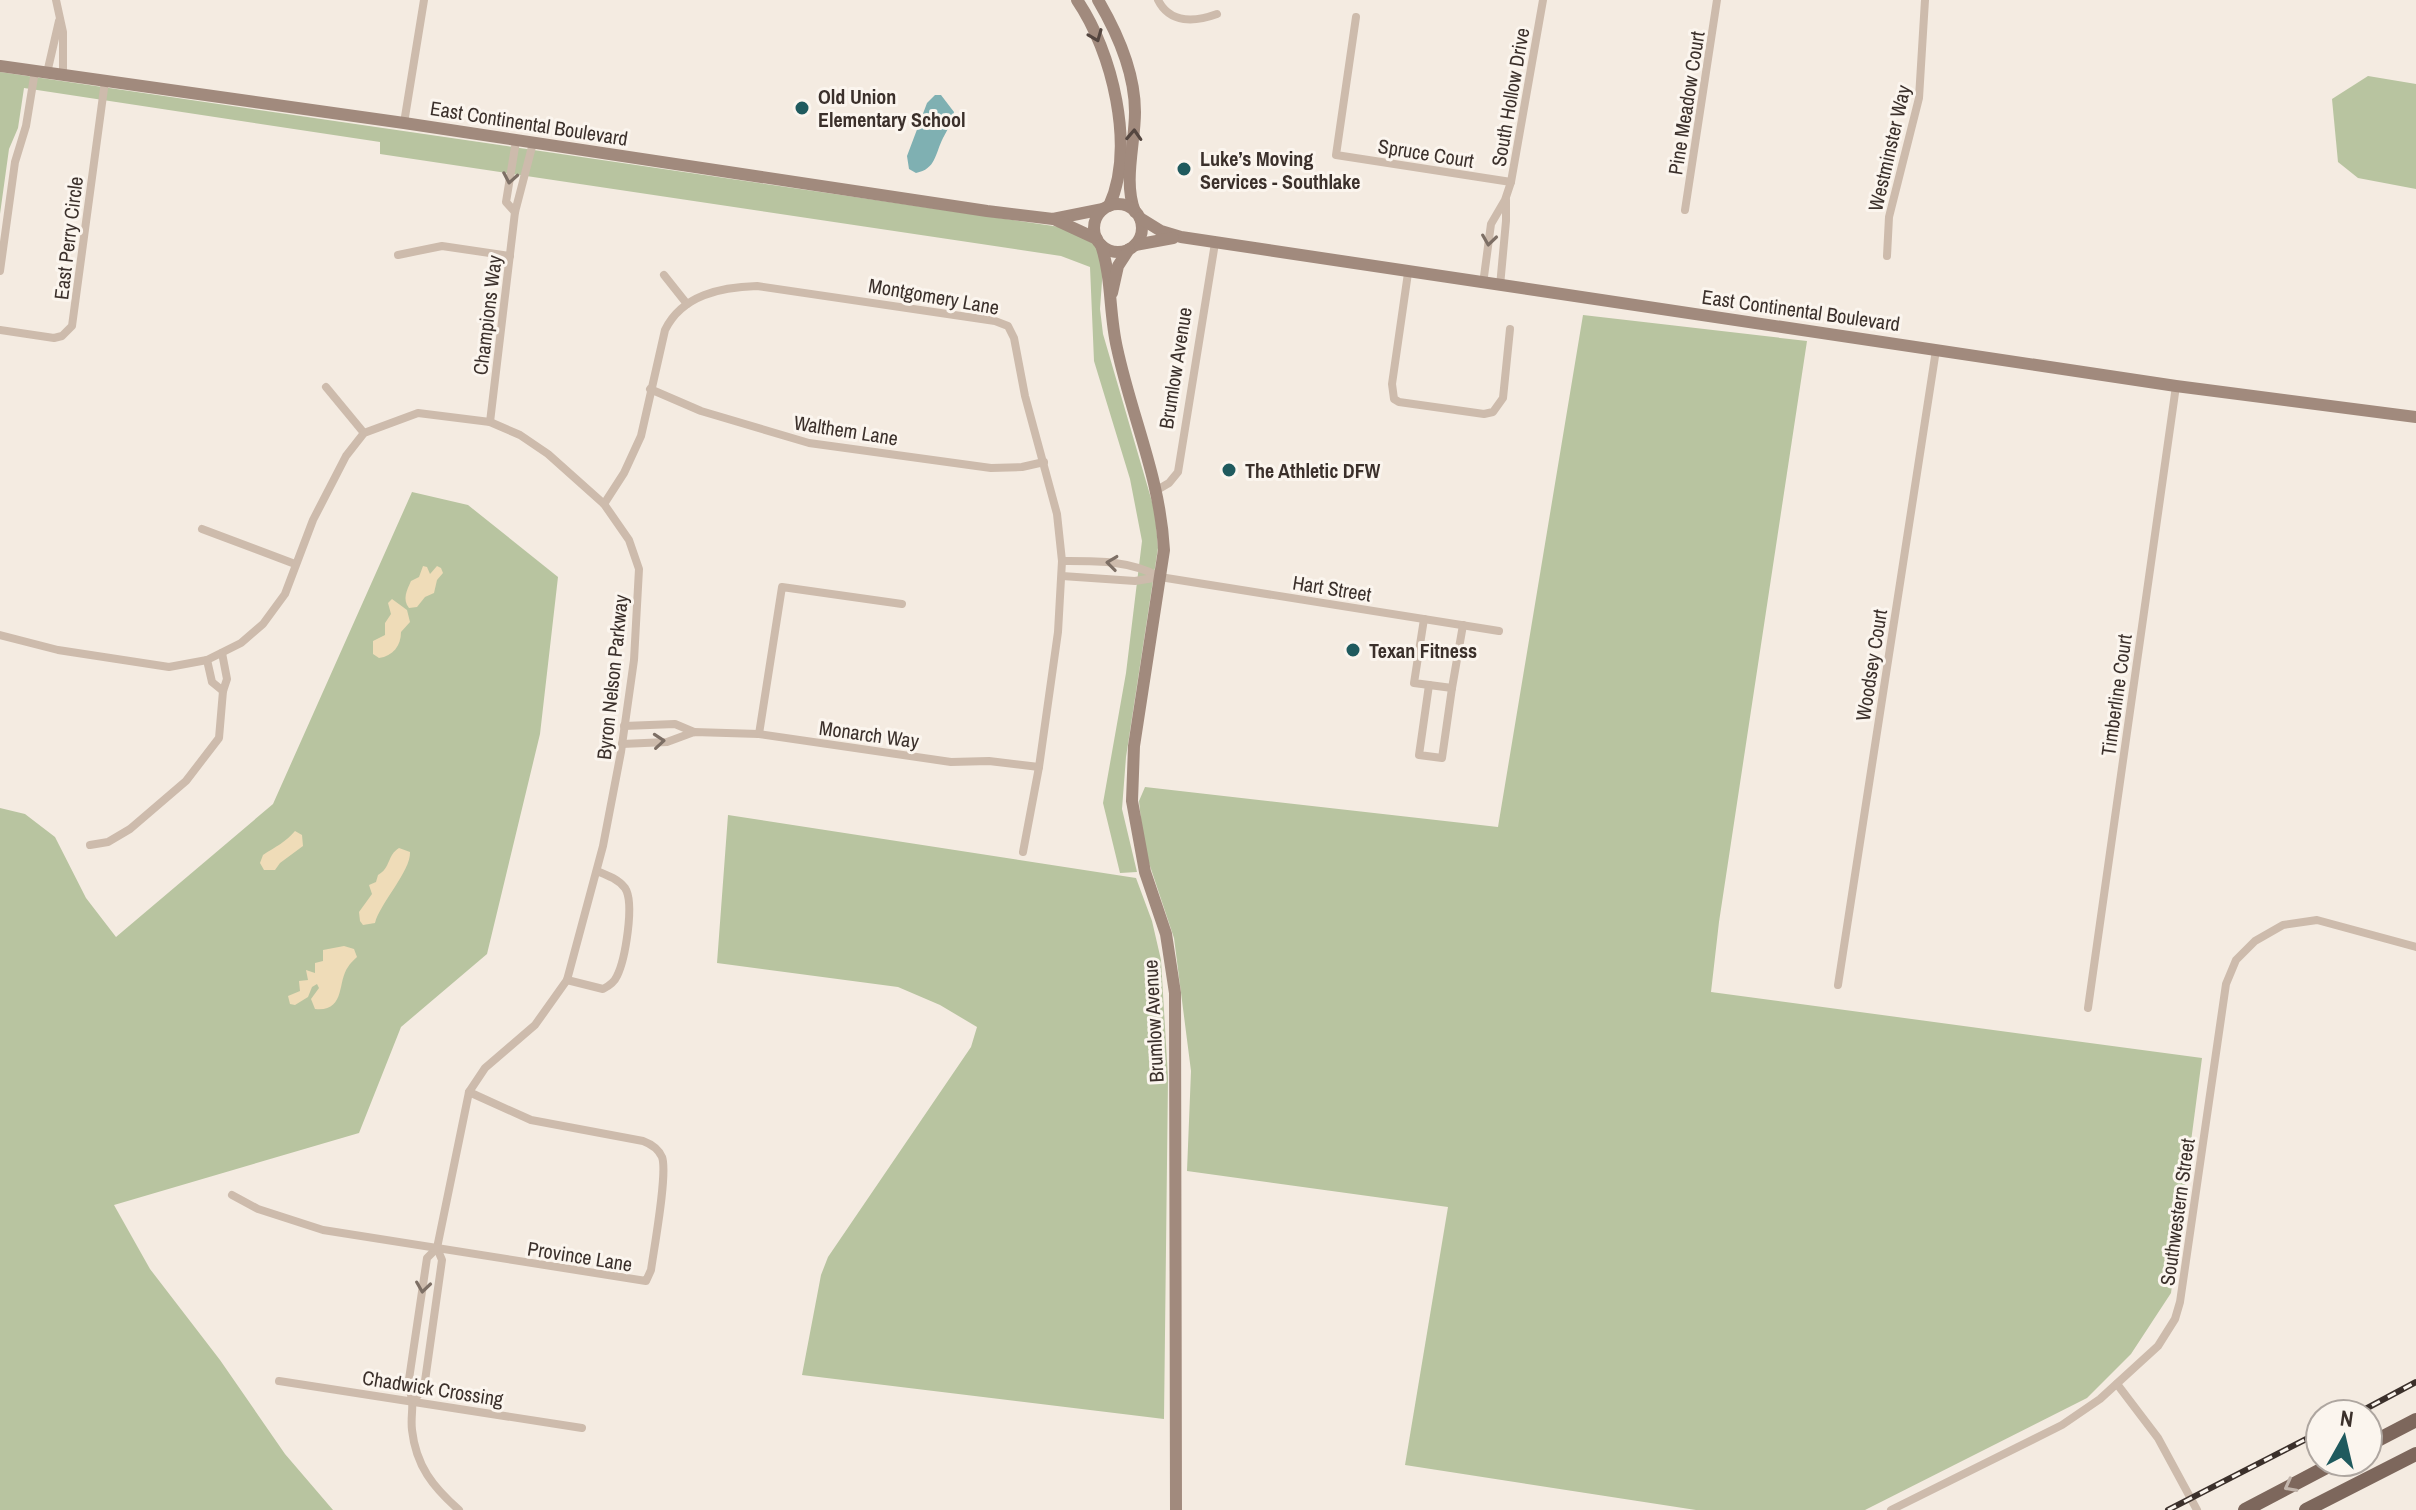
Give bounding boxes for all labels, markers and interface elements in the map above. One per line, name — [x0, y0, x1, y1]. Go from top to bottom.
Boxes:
street label: South Hollow Drive — [1485, 26, 1535, 168]
one-way arrow — [1086, 28, 1103, 42]
street label: Pine Meadow Court — [1661, 29, 1711, 177]
street label: Westminster Way — [1861, 82, 1917, 214]
place label: Old Union Elementary School — [818, 83, 966, 133]
street label: East Continental Boulevard — [428, 94, 630, 152]
marker: Old Union Elementary School — [793, 99, 811, 117]
one-way arrow — [1125, 128, 1142, 141]
street label: Spruce Court — [1376, 132, 1476, 174]
place label: Luke’s Moving Services - Southlake — [1200, 145, 1360, 195]
marker: Luke’s Moving Services - Southlake — [1175, 160, 1193, 178]
one-way arrow — [503, 171, 520, 185]
street label: East Perry Circle — [47, 175, 89, 301]
one-way arrow — [1481, 233, 1498, 247]
street label: Champions Way — [466, 253, 508, 377]
street label: Montgomery Lane — [867, 271, 1001, 321]
street label: East Continental Boulevard — [1700, 283, 1902, 337]
street label: Brumlow Avenue — [1152, 305, 1198, 431]
street label: Walthem Lane — [792, 408, 900, 452]
place label: The Athletic DFW — [1245, 457, 1381, 484]
marker: The Athletic DFW — [1220, 461, 1238, 479]
one-way arrow — [1105, 555, 1119, 572]
street label: Hart Street — [1291, 568, 1374, 608]
street label: Byron Nelson Parkway — [590, 592, 634, 761]
street label: Woodsey Court — [1849, 607, 1893, 723]
street label: Timberline Court — [2094, 632, 2138, 758]
place label: Texan Fitness — [1369, 637, 1477, 664]
marker: Texan Fitness — [1344, 641, 1362, 659]
street label: Monarch Way — [817, 714, 921, 754]
one-way arrow — [652, 733, 665, 750]
street label: Brumlow Avenue — [1136, 959, 1170, 1083]
street label: Southwestern Street — [2153, 1136, 2201, 1287]
street label: Province Lane — [526, 1234, 634, 1278]
one-way arrow — [415, 1280, 432, 1294]
street label: Chadwick Crossing — [361, 1364, 505, 1412]
north arrow — [2304, 1398, 2384, 1478]
text: N — [2338, 1402, 2355, 1434]
one-way arrow — [2285, 1476, 2299, 1492]

